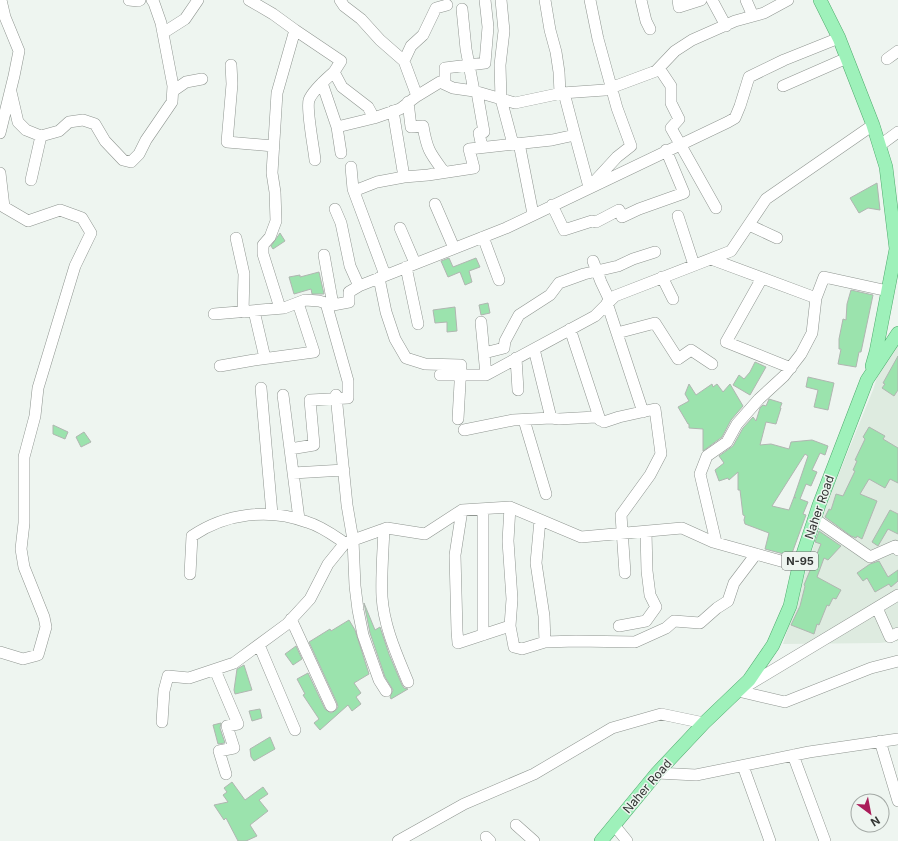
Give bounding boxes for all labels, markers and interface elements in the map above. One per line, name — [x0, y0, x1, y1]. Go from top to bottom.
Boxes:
street label: Naher Road — [801, 473, 837, 541]
road number: N-95 — [782, 552, 818, 570]
street label: Naher Road — [619, 756, 675, 816]
north arrow — [850, 793, 890, 833]
text: N — [868, 813, 883, 830]

